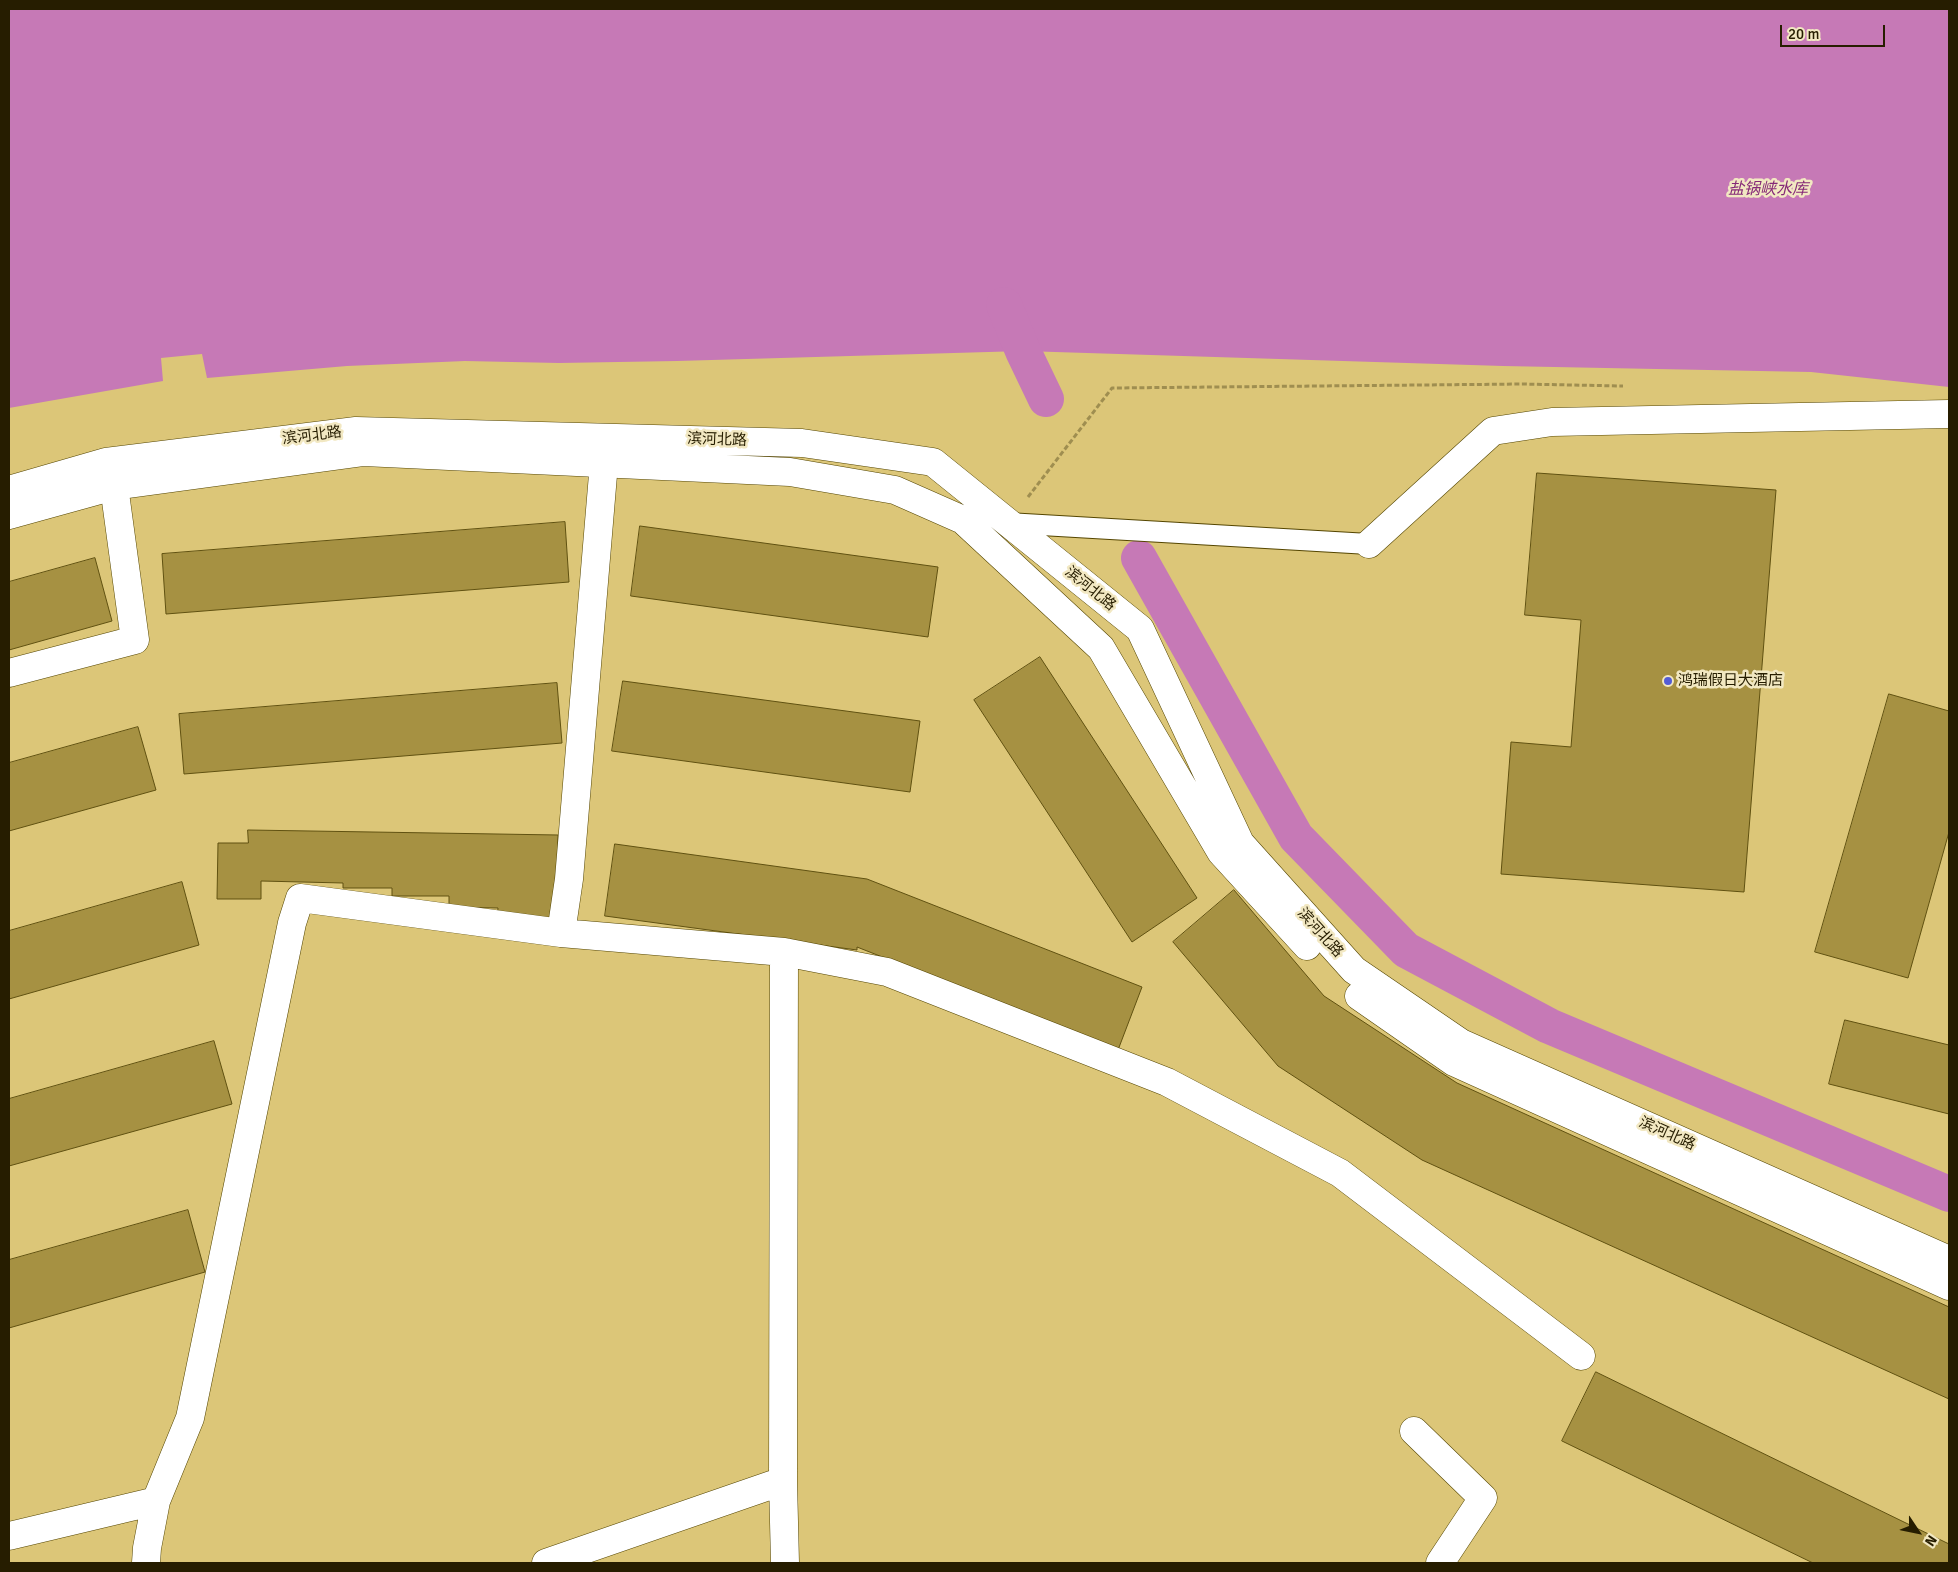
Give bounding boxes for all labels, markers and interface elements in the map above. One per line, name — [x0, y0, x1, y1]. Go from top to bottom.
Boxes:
scale bar — [1783, 15, 1888, 47]
text: 20 m — [1788, 25, 1819, 43]
water label: 盐锅峡水库 — [1728, 180, 1808, 200]
street label: 滨河北路 — [281, 423, 343, 449]
street label: 滨河北路 — [687, 430, 747, 450]
street label: 滨河北路 — [1061, 563, 1119, 615]
place label: 鸿瑞假日大酒店 — [1678, 672, 1783, 690]
marker: 鸿瑞假日大酒店 — [1662, 675, 1674, 687]
street label: 滨河北路 — [1293, 905, 1347, 961]
street label: 滨河北路 — [1636, 1114, 1698, 1154]
north arrow — [1893, 1507, 1943, 1557]
text: N — [1921, 1532, 1941, 1549]

